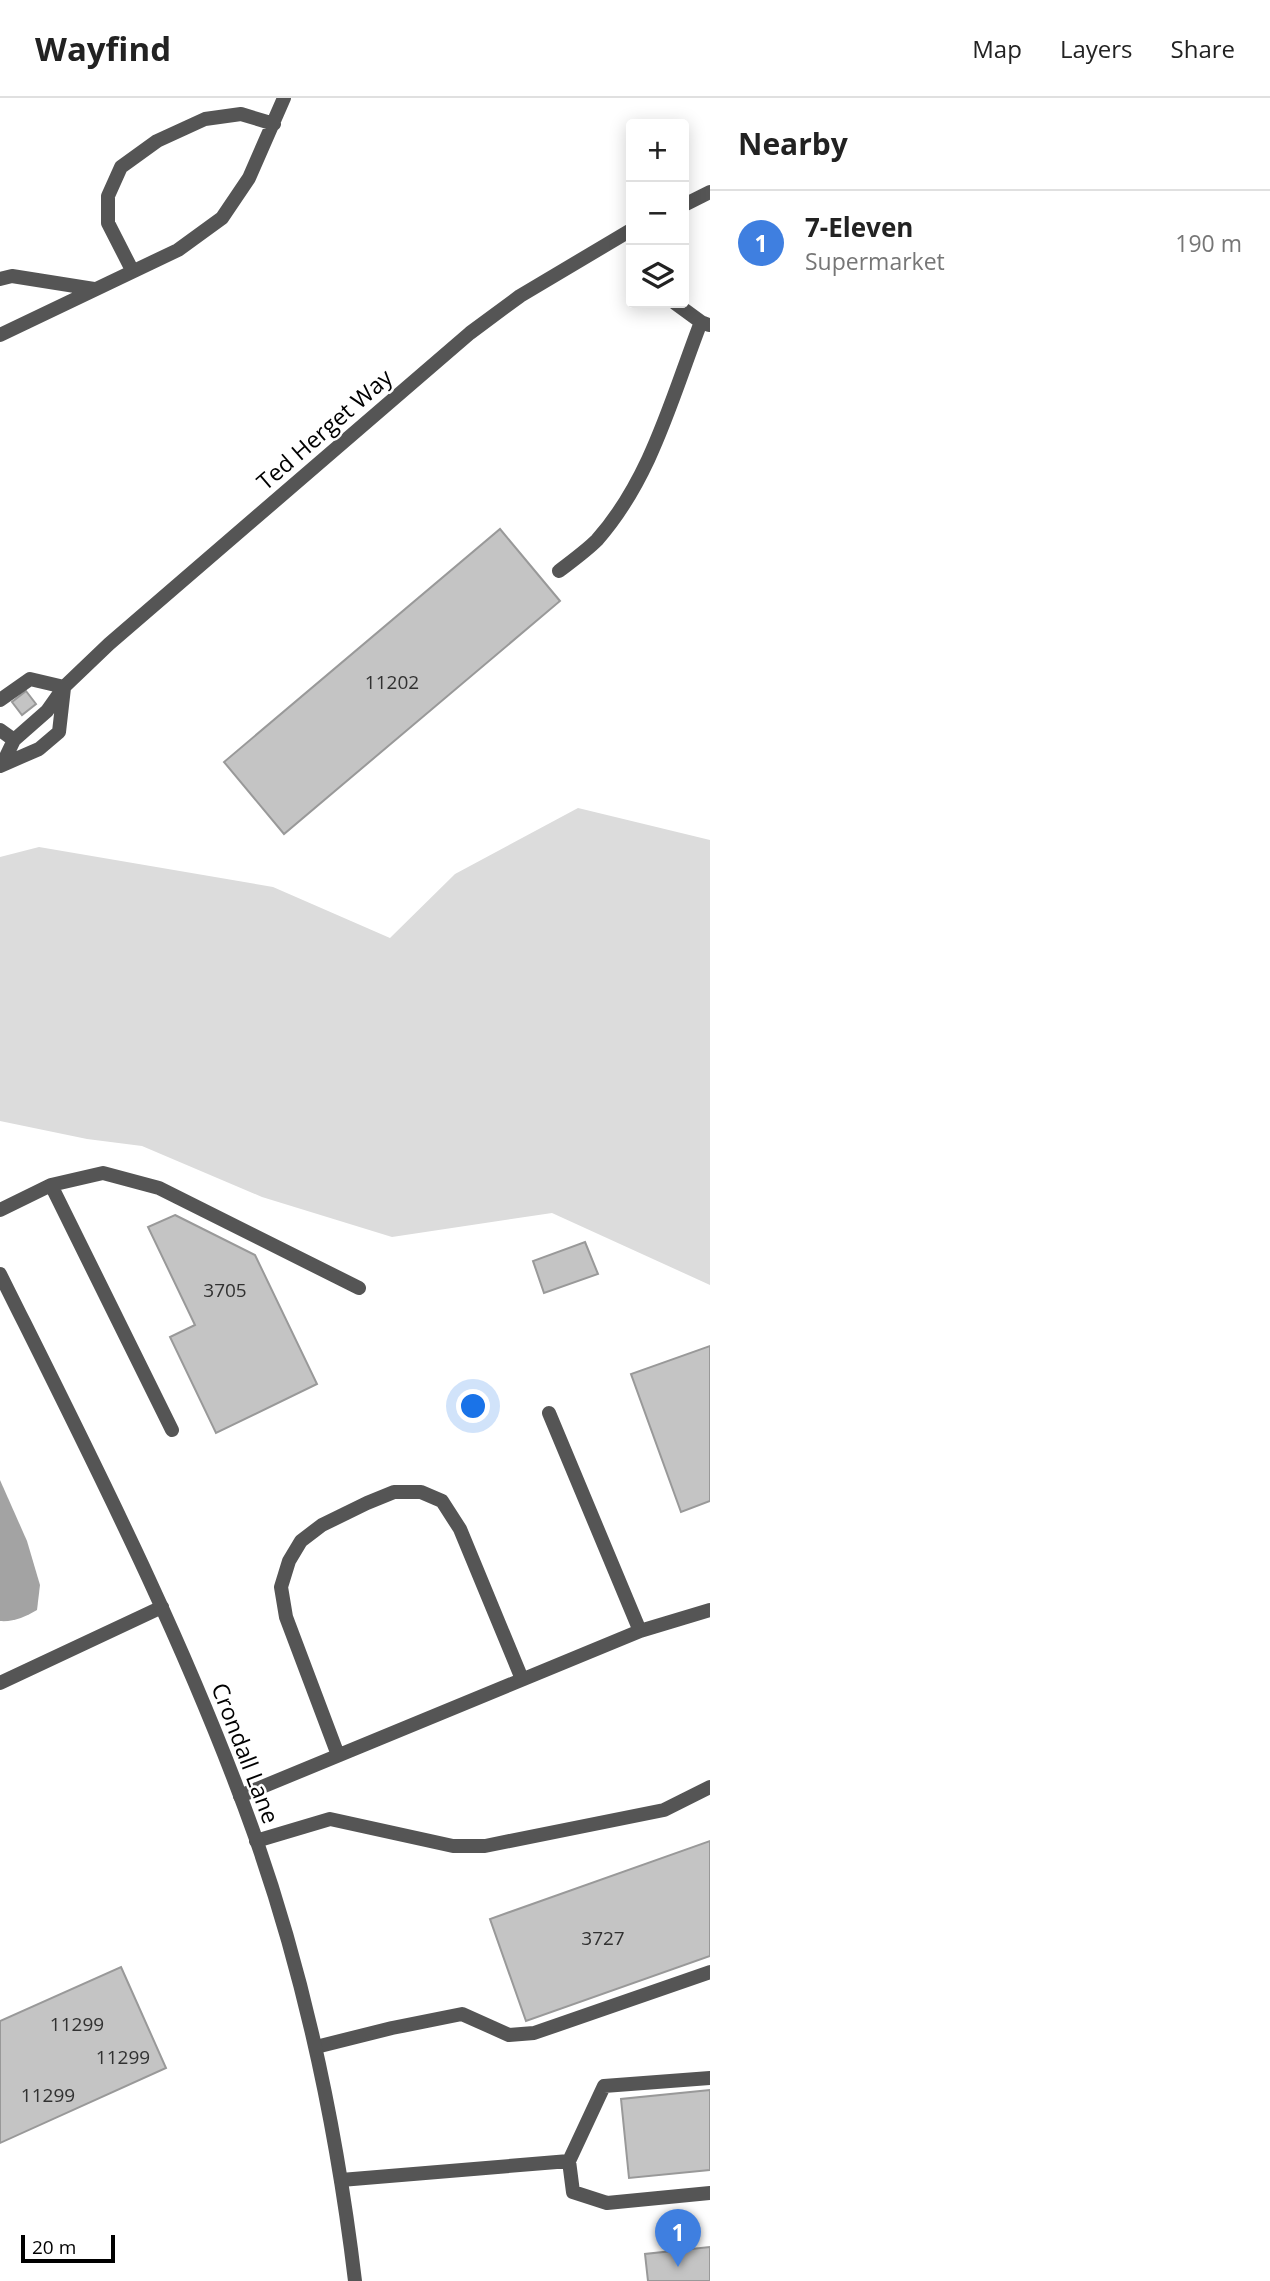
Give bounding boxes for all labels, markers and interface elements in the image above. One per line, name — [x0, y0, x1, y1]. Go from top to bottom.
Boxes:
text: Wayfind — [35, 26, 171, 71]
text: Map — [972, 32, 1022, 65]
text: Layers — [1060, 32, 1133, 65]
text: Share — [1171, 32, 1235, 65]
map controls — [626, 119, 689, 308]
button: + — [626, 119, 689, 182]
text: Nearby — [738, 123, 848, 164]
button: − — [626, 182, 689, 245]
text: 7-Eleven — [805, 209, 913, 245]
text: 1 — [754, 227, 768, 259]
text: 190 m — [1175, 227, 1242, 259]
button: layers — [626, 245, 689, 308]
text: Supermarket — [805, 245, 945, 277]
street label: Ted Herget Way — [249, 361, 399, 497]
house number: 11202 — [365, 669, 419, 695]
house number: 3705 — [203, 1277, 247, 1303]
your location — [456, 1389, 490, 1423]
street label: Crondall Lane — [205, 1678, 287, 1828]
house number: 3727 — [581, 1925, 625, 1951]
house number: 11299 — [50, 2011, 104, 2037]
house number: 11299 — [96, 2044, 150, 2070]
house number: 11299 — [21, 2082, 75, 2108]
pin: 1 — [655, 2209, 701, 2267]
scale bar — [21, 2232, 116, 2264]
text: 20 m — [32, 2234, 76, 2260]

